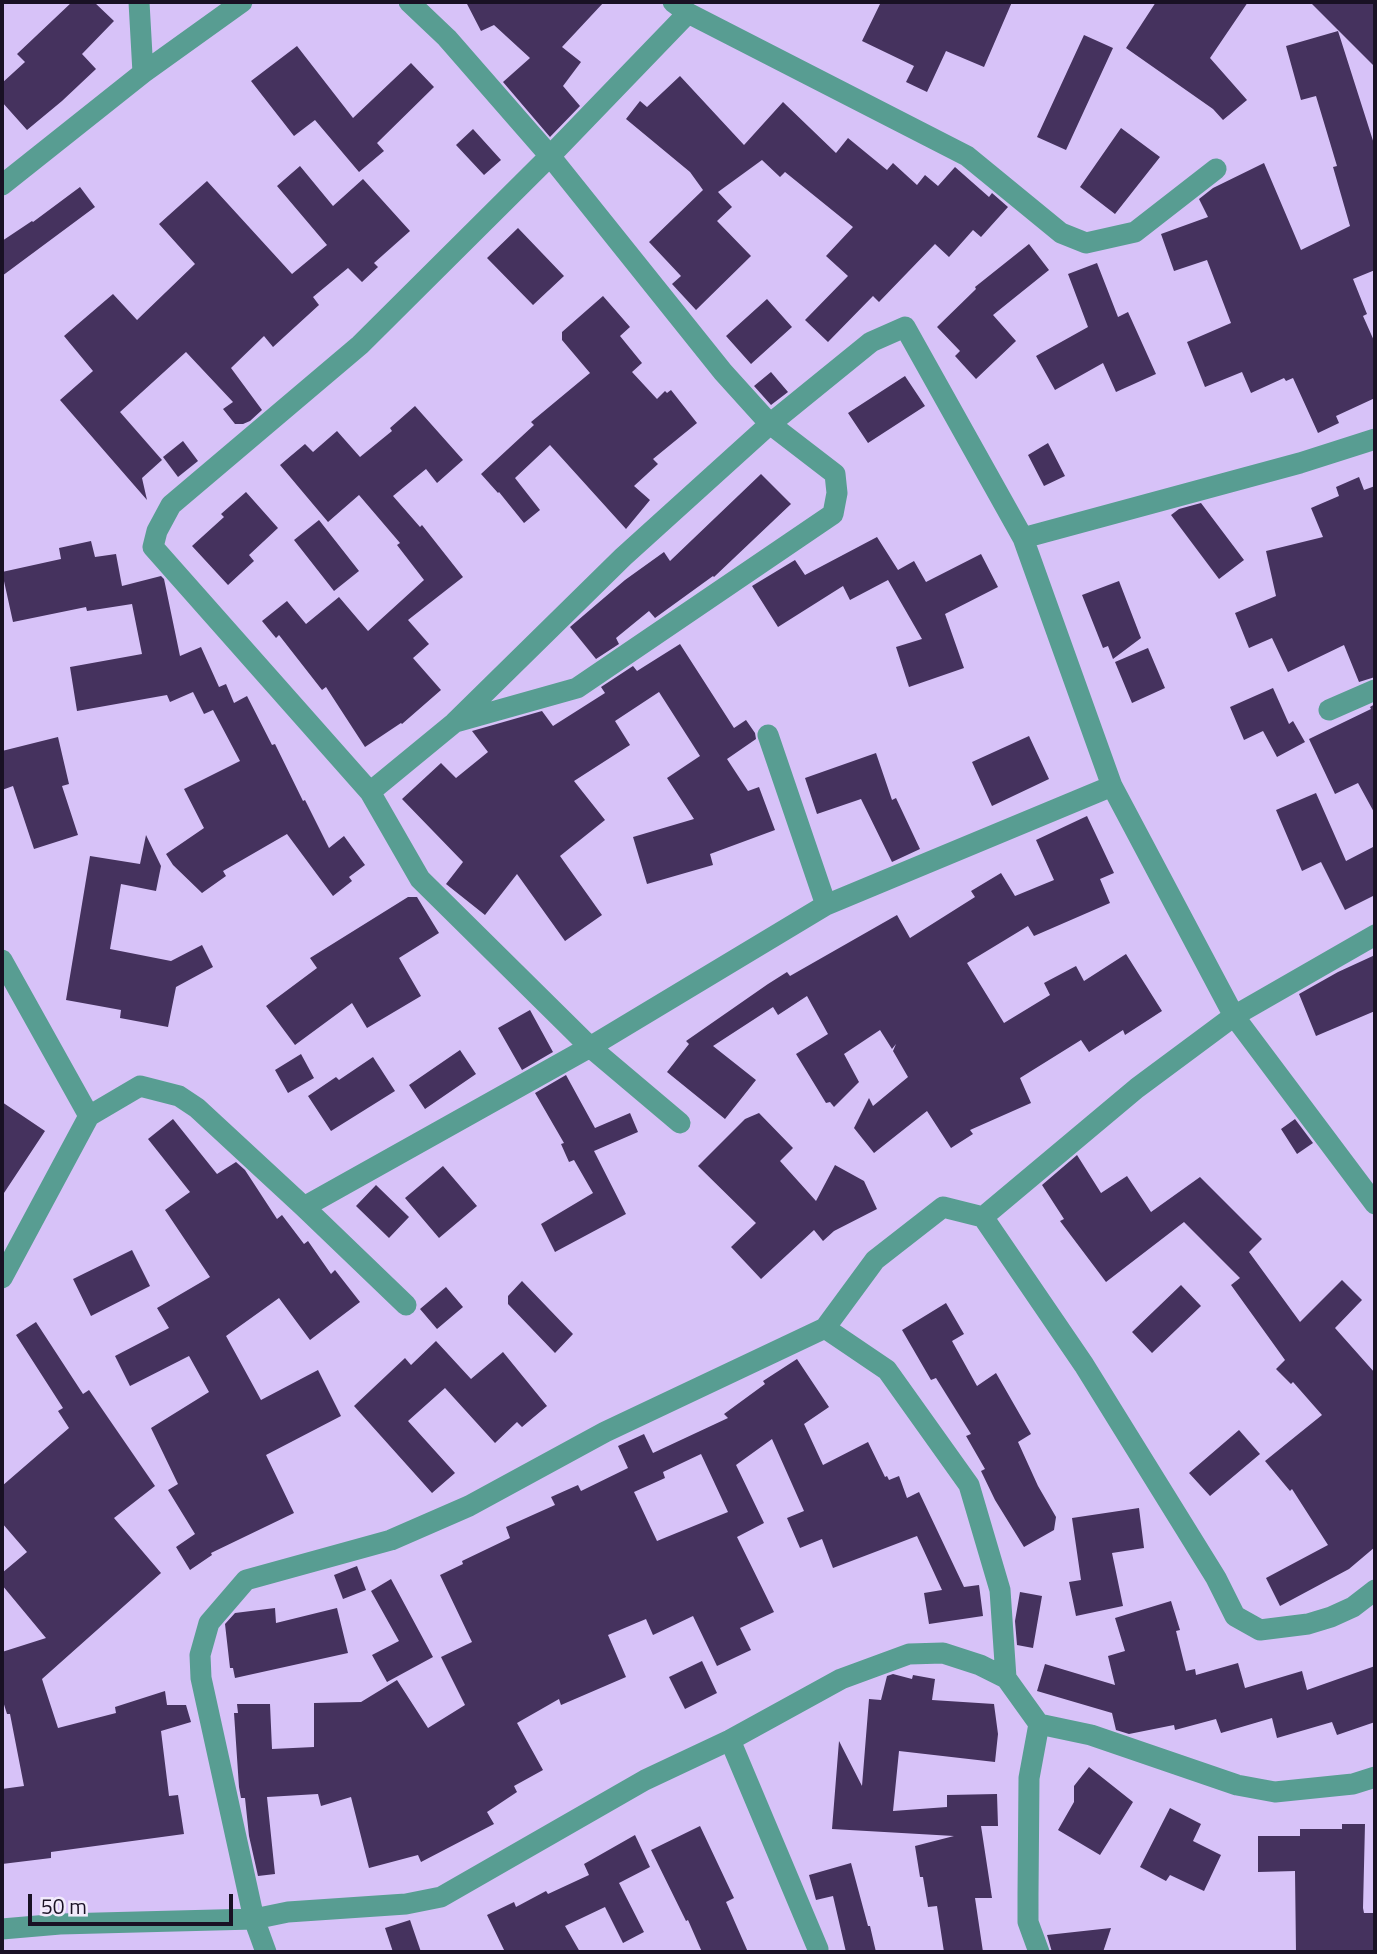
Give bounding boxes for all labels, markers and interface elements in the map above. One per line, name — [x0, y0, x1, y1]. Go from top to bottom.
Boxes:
scale bar — [32, 1881, 236, 1925]
text: 50 m — [41, 1890, 87, 1922]

